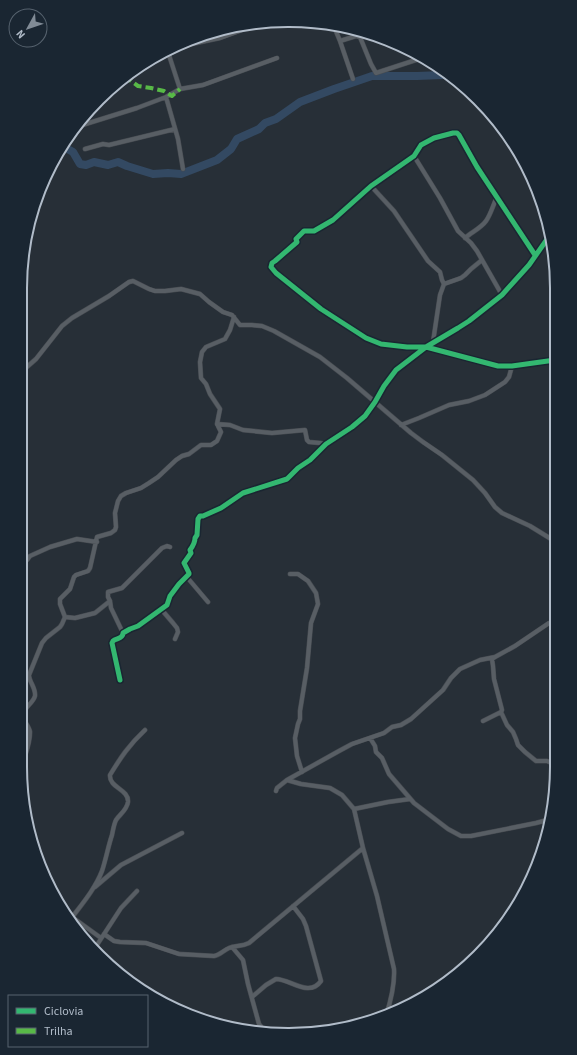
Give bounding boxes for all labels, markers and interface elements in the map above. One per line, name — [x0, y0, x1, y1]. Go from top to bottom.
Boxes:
north arrow — [8, 8, 48, 48]
text: N — [13, 26, 29, 42]
legend — [8, 995, 148, 1047]
text: Ciclovia — [44, 1003, 83, 1020]
text: Trilha — [44, 1023, 73, 1040]

